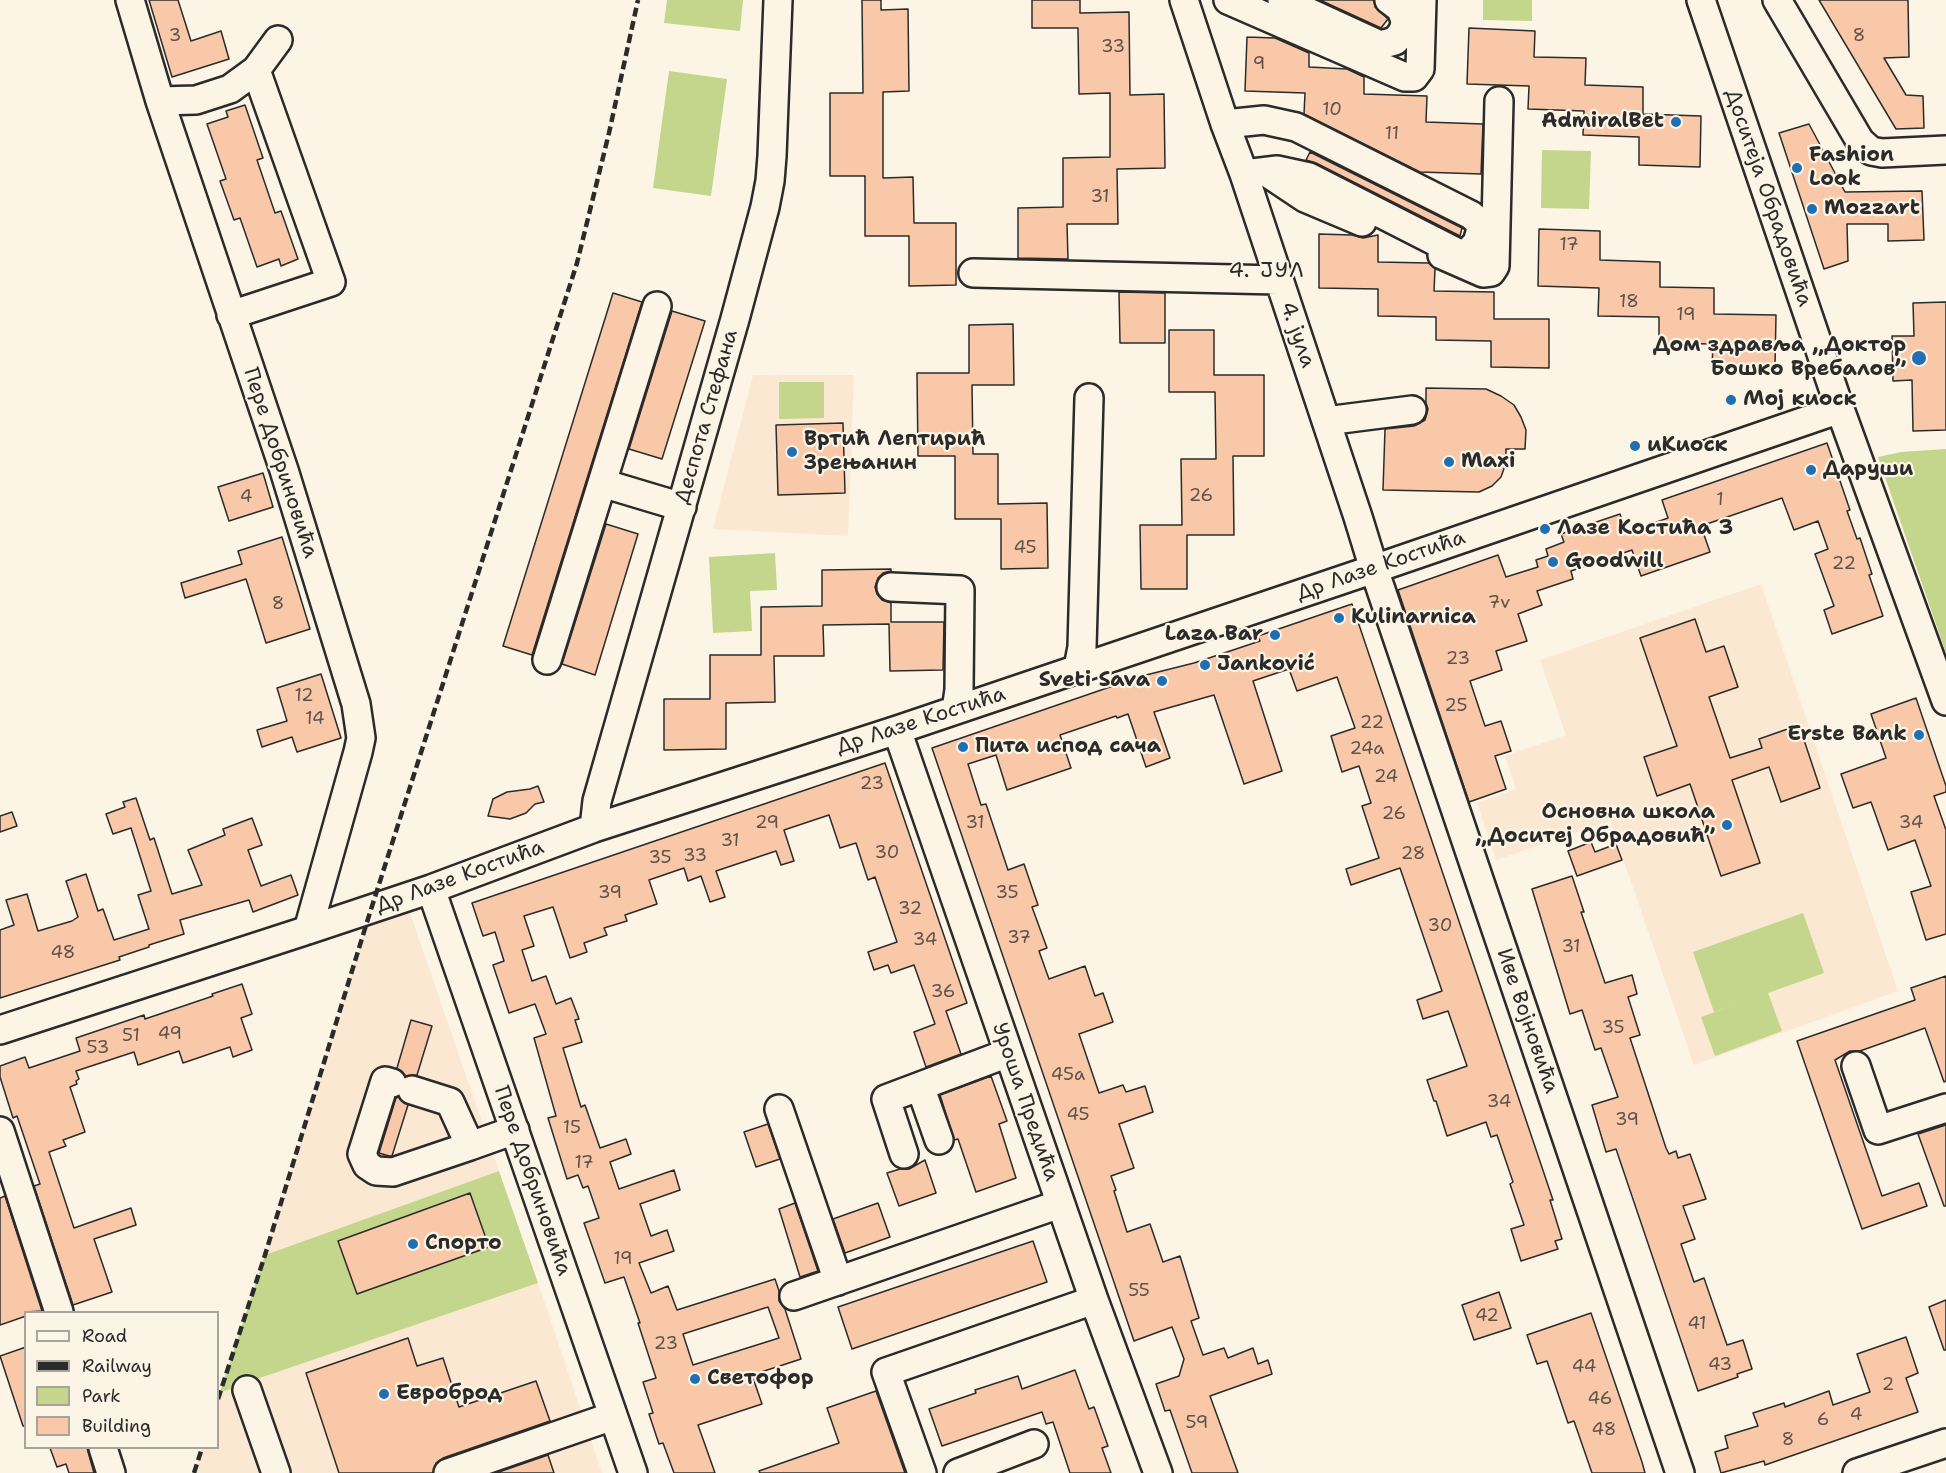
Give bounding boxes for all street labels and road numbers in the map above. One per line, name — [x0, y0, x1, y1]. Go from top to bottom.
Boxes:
street label: Доситеја Обрадовића — [1719, 86, 1817, 310]
street label: 4. јула — [1274, 299, 1320, 371]
street label: Деспота Стефана — [670, 327, 744, 507]
street label: Пере Добриновића — [237, 365, 323, 561]
street label: Др Лазе Костића — [1293, 525, 1469, 607]
street label: Др Лазе Костића — [833, 682, 1009, 760]
street label: Др Лазе Костића — [373, 835, 547, 919]
street label: Иве Војновића — [1490, 945, 1564, 1097]
street label: Уроша Предића — [986, 1020, 1064, 1184]
street label: Пере Добриновића — [488, 1083, 576, 1279]

